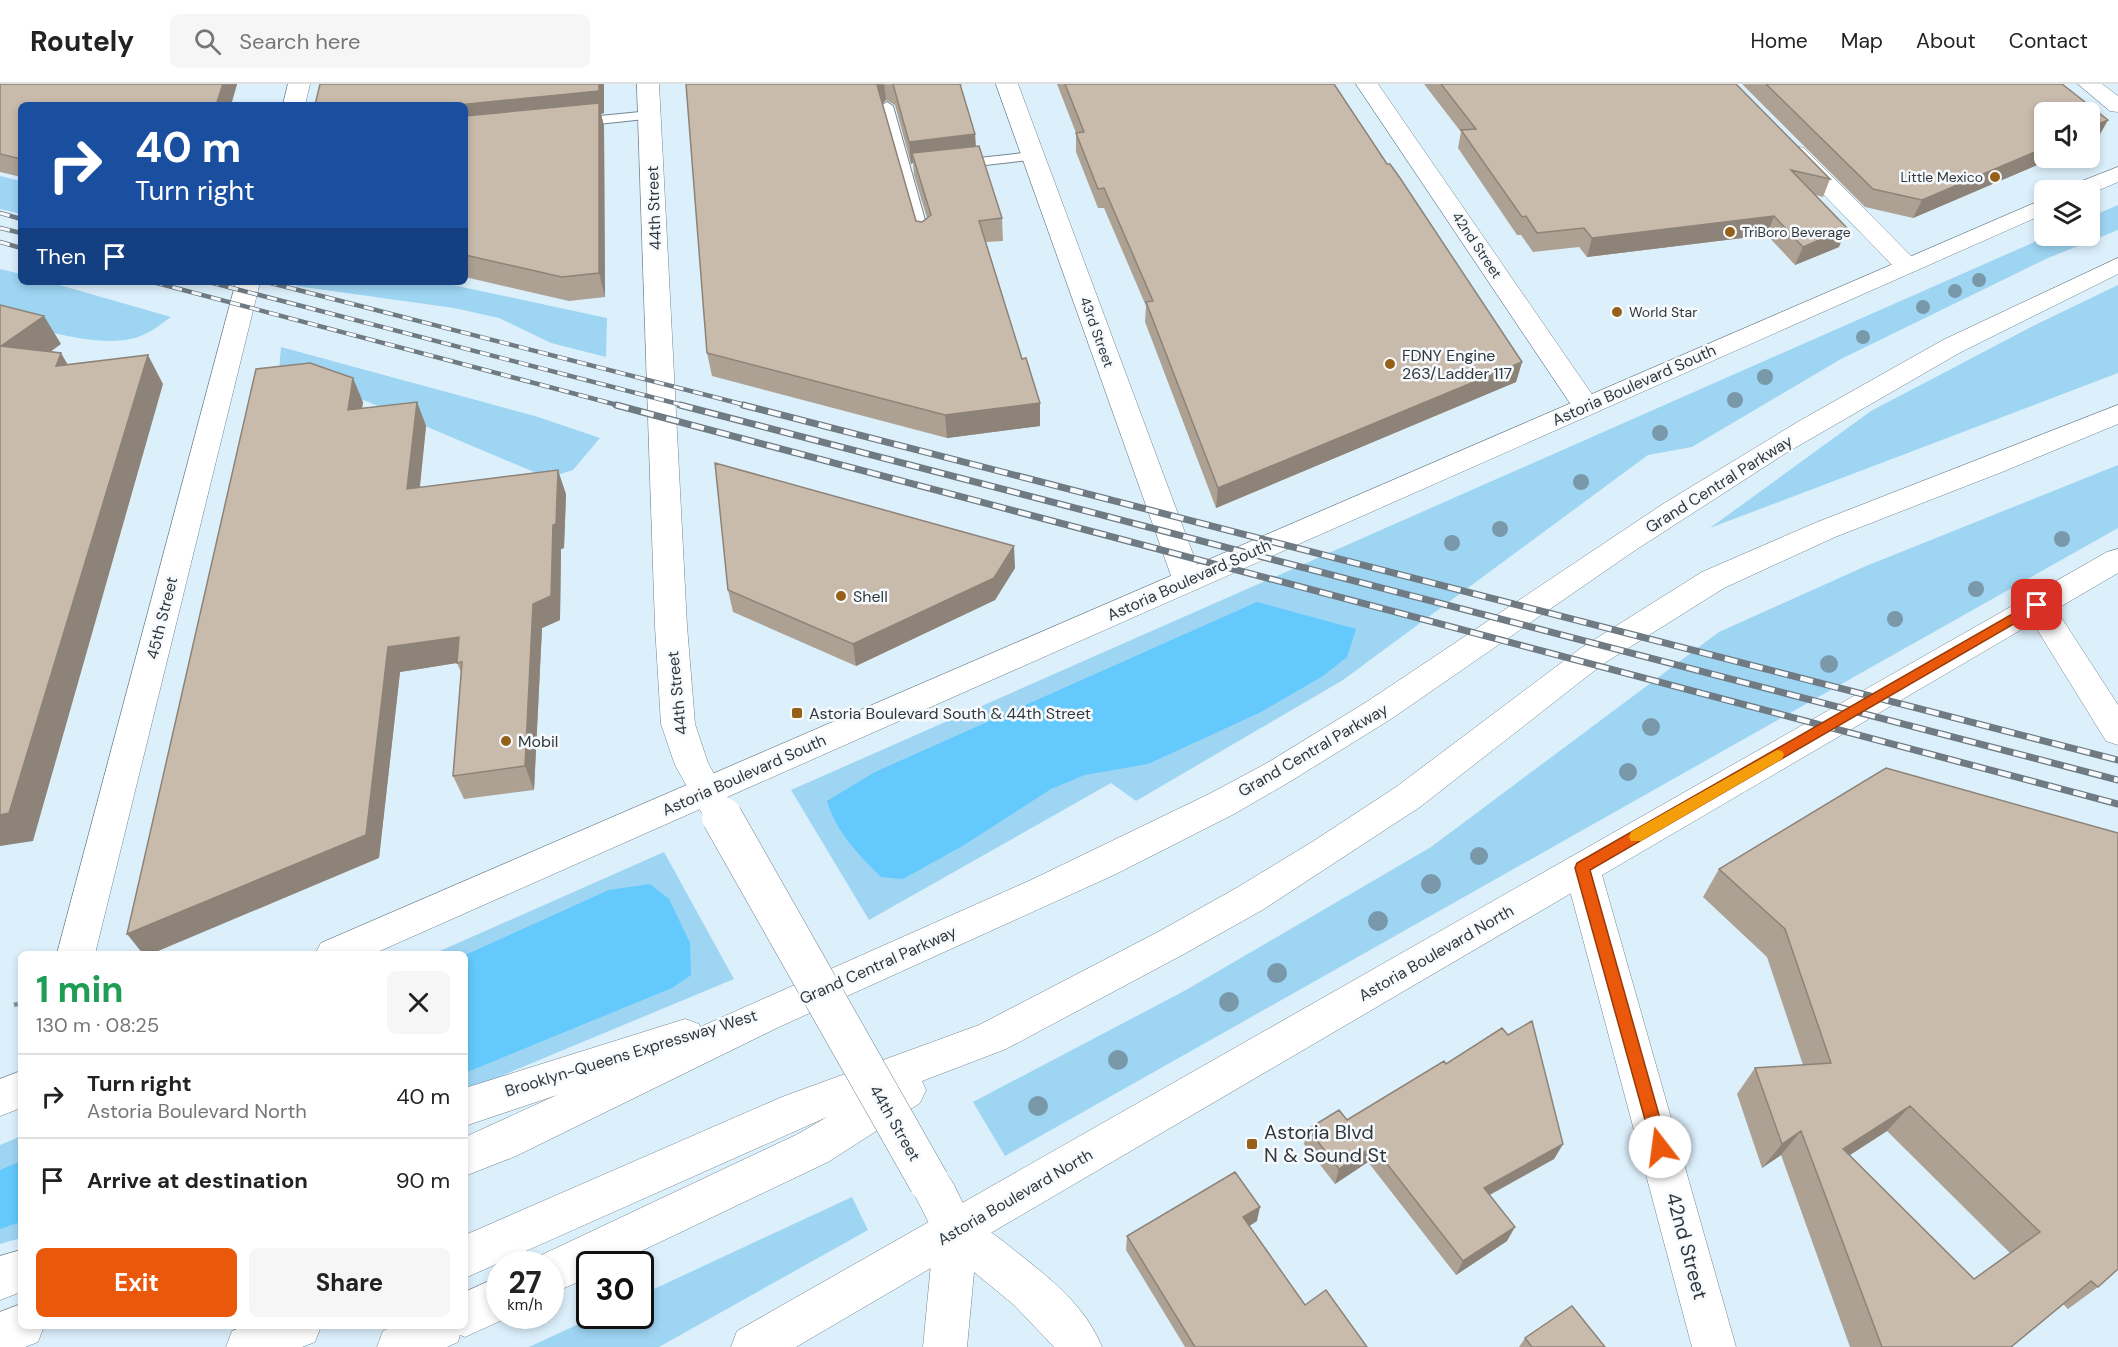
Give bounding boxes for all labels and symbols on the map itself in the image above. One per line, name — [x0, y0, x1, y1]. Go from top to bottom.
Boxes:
street label: 44th Street — [642, 165, 666, 251]
place label: Little Mexico — [1900, 168, 1983, 186]
marker: Little Mexico — [1988, 170, 2002, 184]
street label: 42nd Street — [1448, 208, 1506, 282]
place label: TriBoro Beverage — [1742, 223, 1851, 241]
marker: TriBoro Beverage — [1723, 225, 1737, 239]
street label: 43rd Street — [1076, 294, 1118, 370]
place label: World Star — [1629, 303, 1697, 321]
marker: World Star — [1610, 305, 1624, 319]
street label: Astoria Boulevard South — [1549, 339, 1719, 431]
place label: FDNY Engine 263/Ladder 117 — [1402, 345, 1512, 384]
marker: FDNY Engine 263/Ladder 117 — [1383, 357, 1397, 371]
street label: Grand Central Parkway — [1642, 430, 1797, 538]
street label: Astoria Boulevard South — [1104, 534, 1274, 626]
street label: 45th Street — [142, 574, 182, 662]
pin — [2011, 579, 2062, 630]
place label: Shell — [853, 586, 888, 607]
marker: Shell — [834, 589, 848, 603]
street label: 44th Street — [662, 650, 692, 736]
street label: Grand Central Parkway — [1234, 698, 1392, 801]
place label: Astoria Boulevard South & 44th Street — [809, 703, 1091, 724]
marker: Astoria Boulevard South & 44th Street — [790, 706, 804, 720]
street label: Astoria Boulevard South — [659, 729, 829, 821]
place label: Mobil — [518, 731, 558, 752]
marker: Mobil — [499, 734, 513, 748]
street label: Astoria Boulevard North — [1355, 900, 1517, 1006]
street label: Grand Central Parkway — [796, 921, 960, 1009]
street label: Brooklyn-Queens Expressway West — [502, 1005, 760, 1101]
street label: 44th Street — [865, 1081, 925, 1165]
position arrow — [1628, 1115, 1692, 1179]
place label: Astoria Blvd N & Sound St — [1264, 1119, 1387, 1168]
marker: Astoria Blvd N & Sound St — [1245, 1137, 1259, 1151]
street label: Astoria Boulevard North — [934, 1144, 1096, 1250]
street label: 42nd Street — [1660, 1190, 1714, 1302]
speed limit sign: 30 — [576, 1251, 654, 1329]

